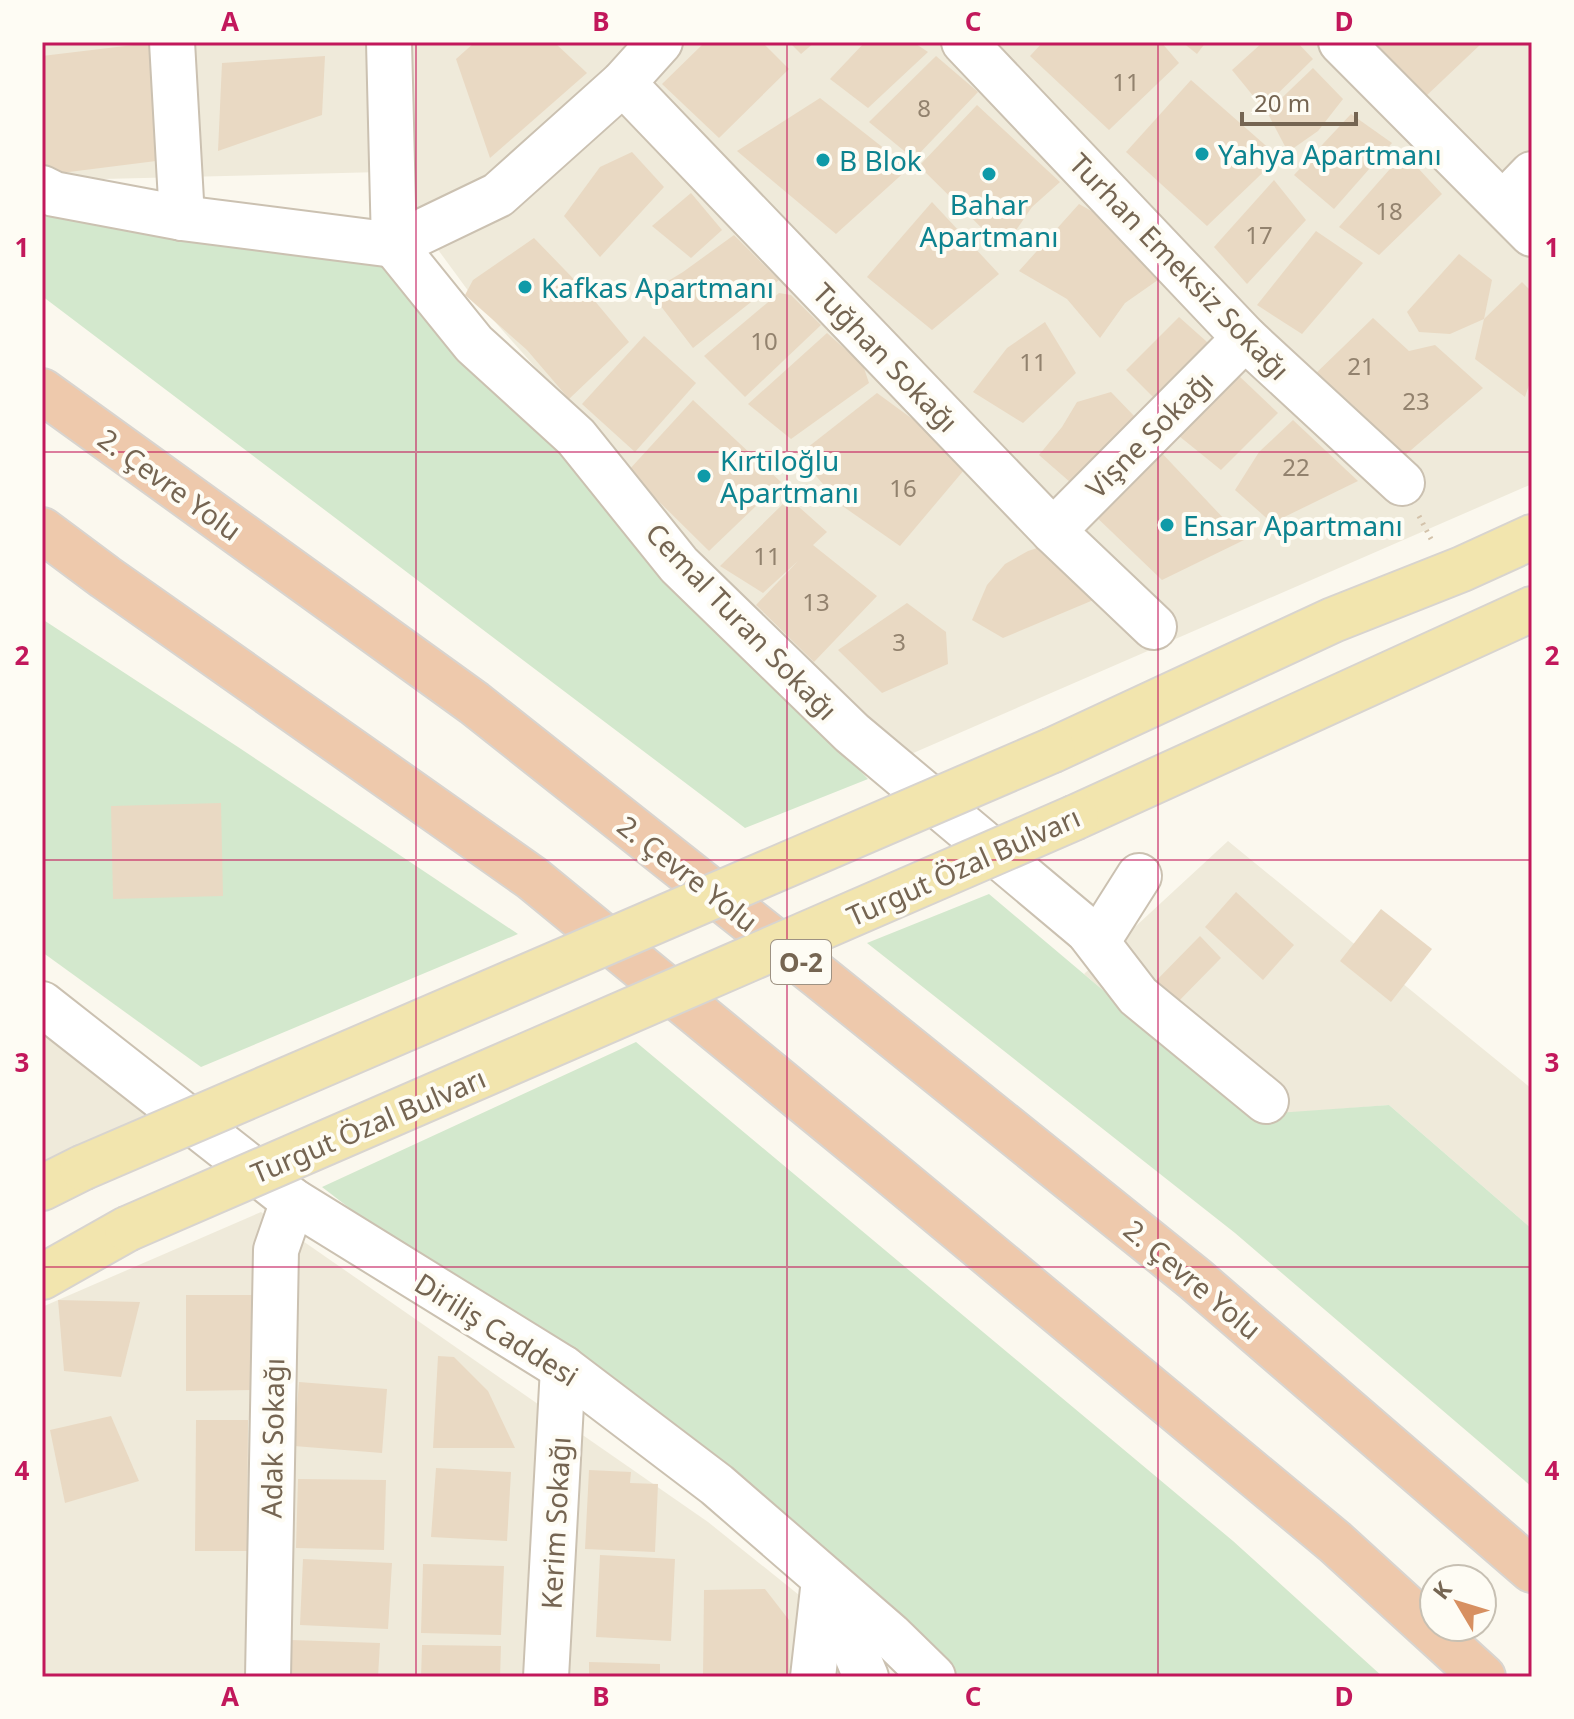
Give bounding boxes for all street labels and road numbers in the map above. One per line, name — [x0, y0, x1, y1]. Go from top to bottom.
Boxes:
street label: Turhan Emeksiz Sokağı — [1062, 144, 1298, 388]
street label: Tuğhan Sokağı — [805, 274, 967, 440]
street label: Vişne Sokağı — [1077, 362, 1221, 506]
street label: 2. Çevre Yolu — [91, 419, 249, 549]
street label: Cemal Turan Sokağı — [638, 514, 846, 728]
street label: Turgut Özal Bulvarı — [840, 798, 1086, 934]
street label: 2. Çevre Yolu — [610, 806, 766, 940]
road number: O-2 — [771, 940, 831, 984]
street label: Turgut Özal Bulvarı — [245, 1058, 491, 1192]
street label: 2. Çevre Yolu — [1116, 1210, 1270, 1348]
street label: Diriliş Caddesi — [408, 1264, 586, 1394]
street label: Adak Sokağı — [252, 1357, 292, 1519]
street label: Kerim Sokağı — [532, 1436, 578, 1610]

